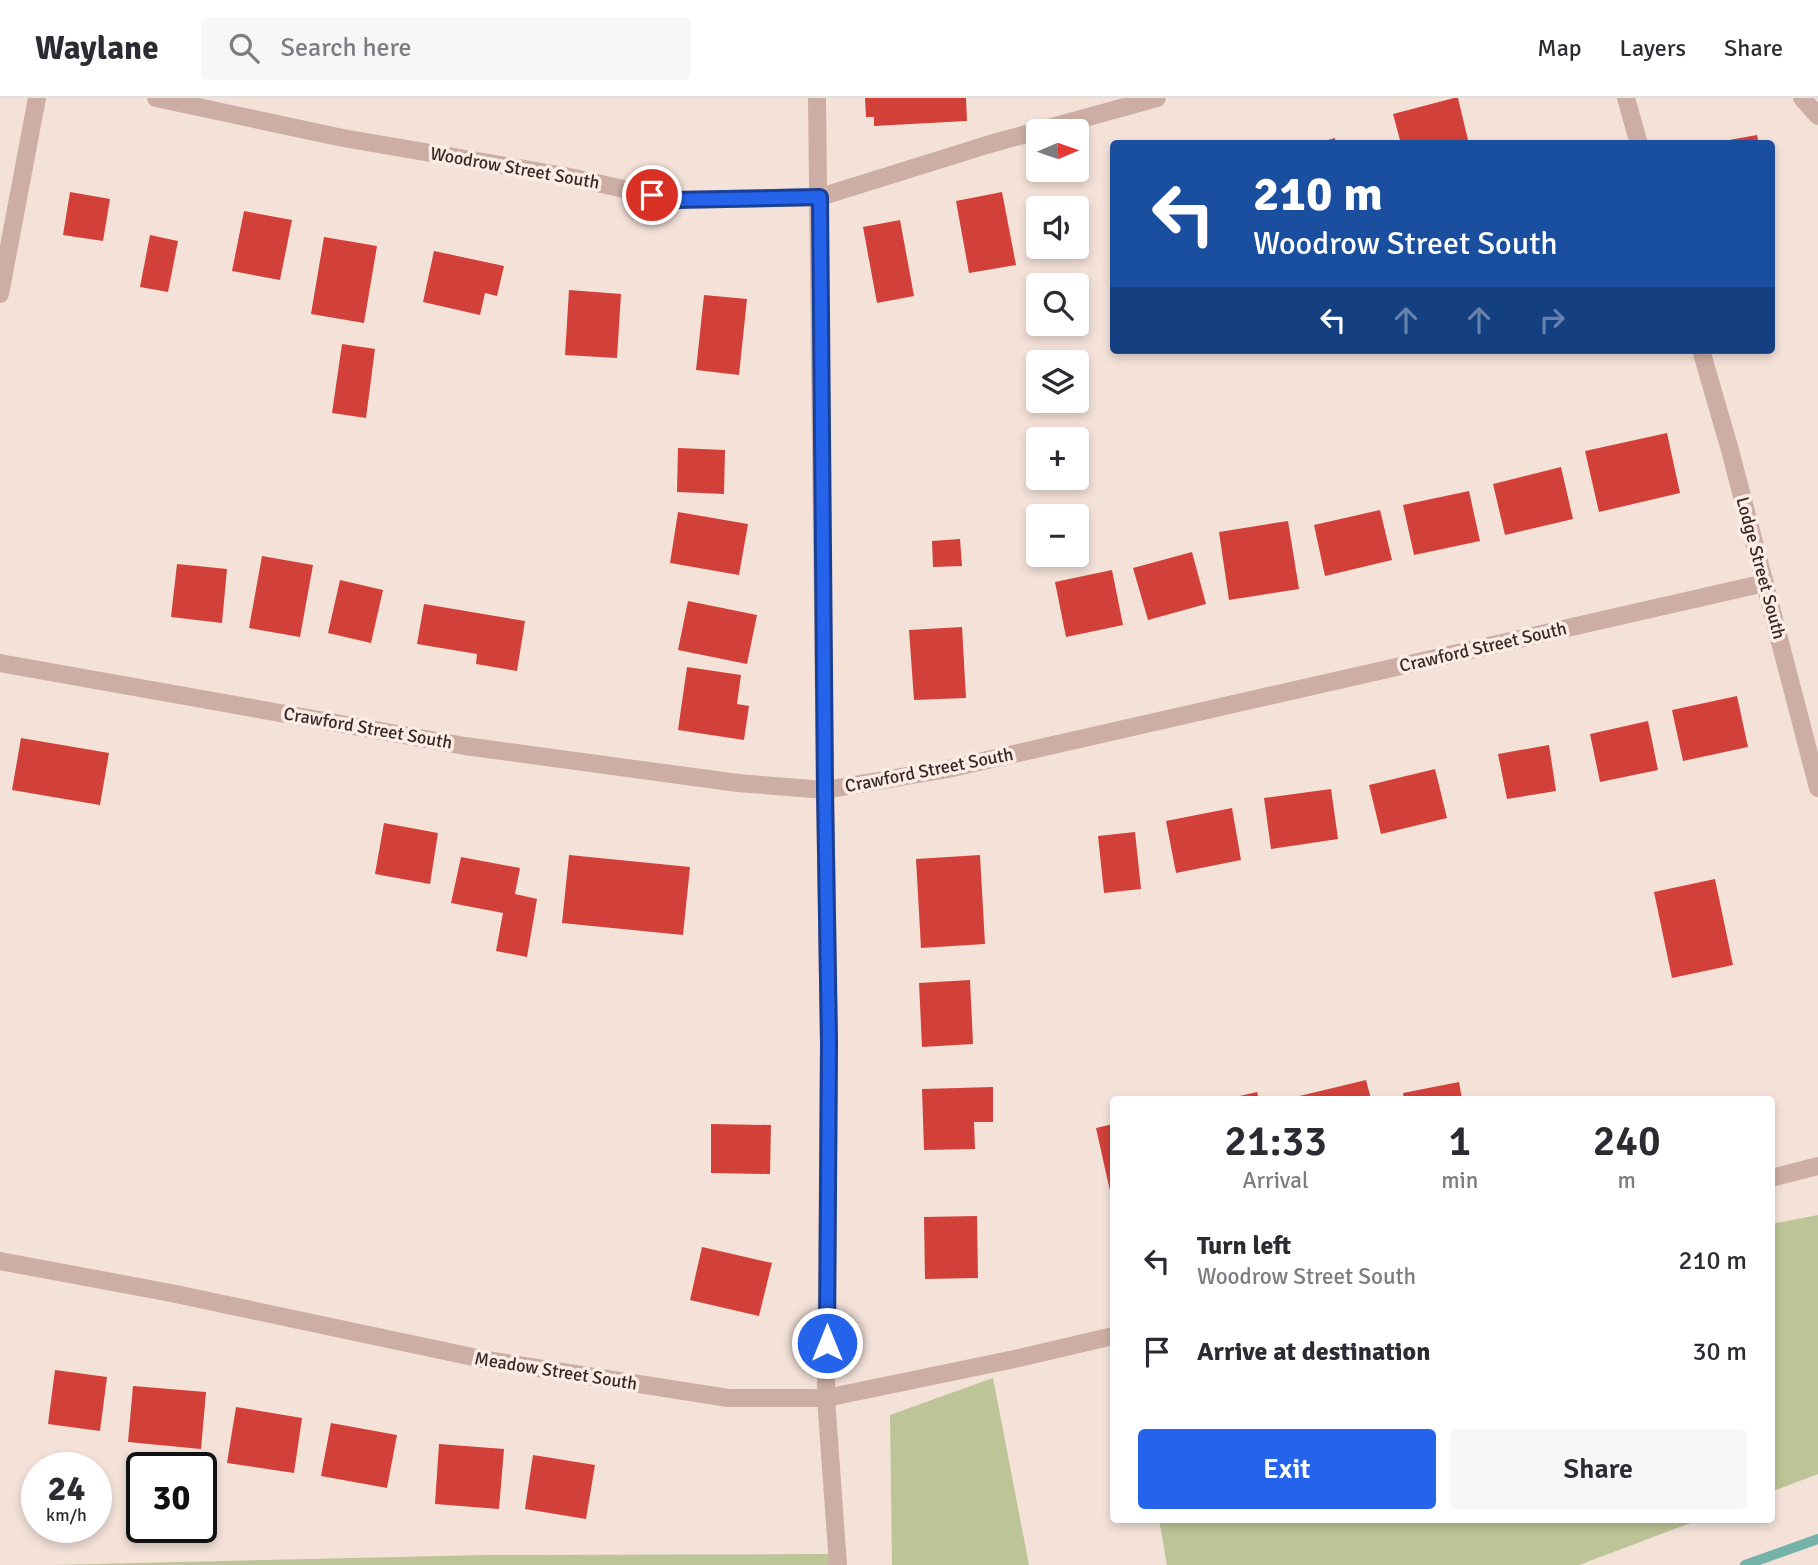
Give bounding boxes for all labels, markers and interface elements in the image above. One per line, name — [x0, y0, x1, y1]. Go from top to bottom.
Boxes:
search box — [201, 17, 691, 80]
text: Waylane — [35, 28, 159, 69]
icon: search — [225, 29, 263, 67]
text: Search here — [281, 32, 412, 64]
text: Map — [1537, 33, 1582, 63]
text: Layers — [1620, 33, 1686, 63]
text: Share — [1724, 33, 1783, 63]
north arrow — [1026, 119, 1088, 182]
map controls — [1026, 119, 1089, 567]
street label: Woodrow Street South — [429, 142, 601, 194]
text: 210 m — [1253, 164, 1383, 224]
pin — [622, 165, 682, 225]
icon: left — [1138, 168, 1229, 259]
icon: arrive — [633, 176, 671, 214]
button: sound — [1026, 196, 1089, 259]
text: Woodrow Street South — [1253, 224, 1558, 263]
button: search — [1026, 273, 1089, 336]
icon: left — [1314, 301, 1352, 339]
icon: ahead — [1387, 301, 1425, 339]
icon: ahead — [1460, 301, 1498, 339]
icon: right — [1533, 301, 1571, 339]
button: layers — [1026, 350, 1089, 413]
button: + — [1026, 427, 1089, 490]
street label: Lodge Street South — [1731, 494, 1791, 642]
button: − — [1026, 504, 1089, 567]
street label: Crawford Street South — [1397, 617, 1569, 677]
street label: Crawford Street South — [282, 702, 454, 754]
street label: Crawford Street South — [843, 743, 1015, 797]
text: 21:33 — [1224, 1116, 1327, 1167]
text: 1 — [1448, 1116, 1471, 1167]
text: 240 — [1593, 1116, 1661, 1167]
text: Arrival — [1242, 1166, 1309, 1195]
text: min — [1441, 1166, 1478, 1195]
text: m — [1617, 1166, 1636, 1195]
text: Turn left — [1197, 1230, 1291, 1262]
icon: left — [1138, 1242, 1176, 1280]
text: 210 m — [1678, 1245, 1747, 1277]
text: Woodrow Street South — [1197, 1262, 1416, 1291]
position arrow — [790, 1306, 864, 1380]
icon: arrive — [1138, 1333, 1176, 1371]
text: Arrive at destination — [1197, 1336, 1430, 1368]
text: 30 m — [1692, 1336, 1747, 1368]
street label: Meadow Street South — [473, 1347, 639, 1395]
button: Exit — [1138, 1429, 1436, 1509]
button: Share — [1450, 1429, 1747, 1509]
speed limit sign: 30 — [126, 1452, 217, 1543]
text: 24 — [48, 1467, 85, 1510]
text: km/h — [46, 1504, 87, 1526]

